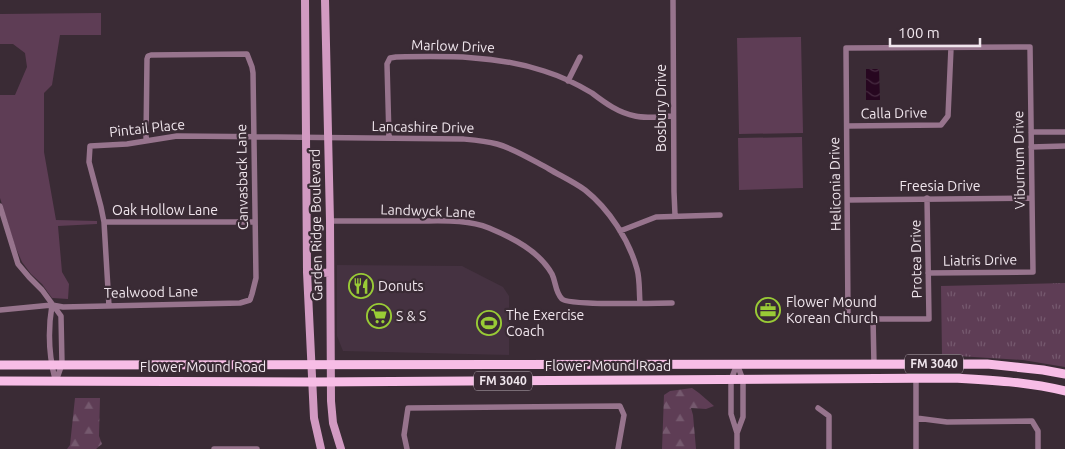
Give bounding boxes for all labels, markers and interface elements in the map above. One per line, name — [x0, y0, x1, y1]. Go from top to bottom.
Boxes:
scale bar — [890, 15, 980, 47]
text: 100 m — [898, 24, 940, 41]
street label: Marlow Drive — [411, 37, 495, 55]
street label: Bosbury Drive — [653, 64, 669, 152]
street label: Calla Drive — [861, 104, 927, 122]
street label: Viburnum Drive — [1010, 111, 1028, 209]
street label: Pintail Place — [108, 116, 186, 140]
street label: Lancashire Drive — [371, 118, 475, 136]
street label: Canvasback Lane — [233, 124, 251, 230]
street label: Heliconia Drive — [826, 137, 844, 231]
street label: Garden Ridge Boulevard — [307, 149, 325, 301]
street label: Freesia Drive — [900, 178, 980, 194]
street label: Landwyck Lane — [380, 201, 476, 221]
street label: Oak Hollow Lane — [112, 202, 218, 218]
street label: Protea Drive — [907, 220, 925, 298]
street label: Liatris Drive — [943, 251, 1017, 269]
restaurant icon: Donuts — [348, 273, 374, 299]
place label: Donuts — [378, 278, 424, 294]
street label: Tealwood Lane — [104, 283, 198, 301]
place label: Flower Mound Korean Church — [786, 294, 878, 326]
office icon: Flower Mound Korean Church — [755, 297, 781, 323]
supermarket icon: S & S — [366, 303, 392, 329]
place label: The Exercise Coach — [506, 307, 584, 339]
place label: S & S — [396, 308, 426, 324]
sports icon: The Exercise Coach — [476, 310, 502, 336]
road number: FM 3040 — [905, 354, 963, 374]
street label: Flower Mound Road — [545, 358, 671, 374]
street label: Flower Mound Road — [140, 359, 266, 375]
road number: FM 3040 — [474, 372, 532, 391]

